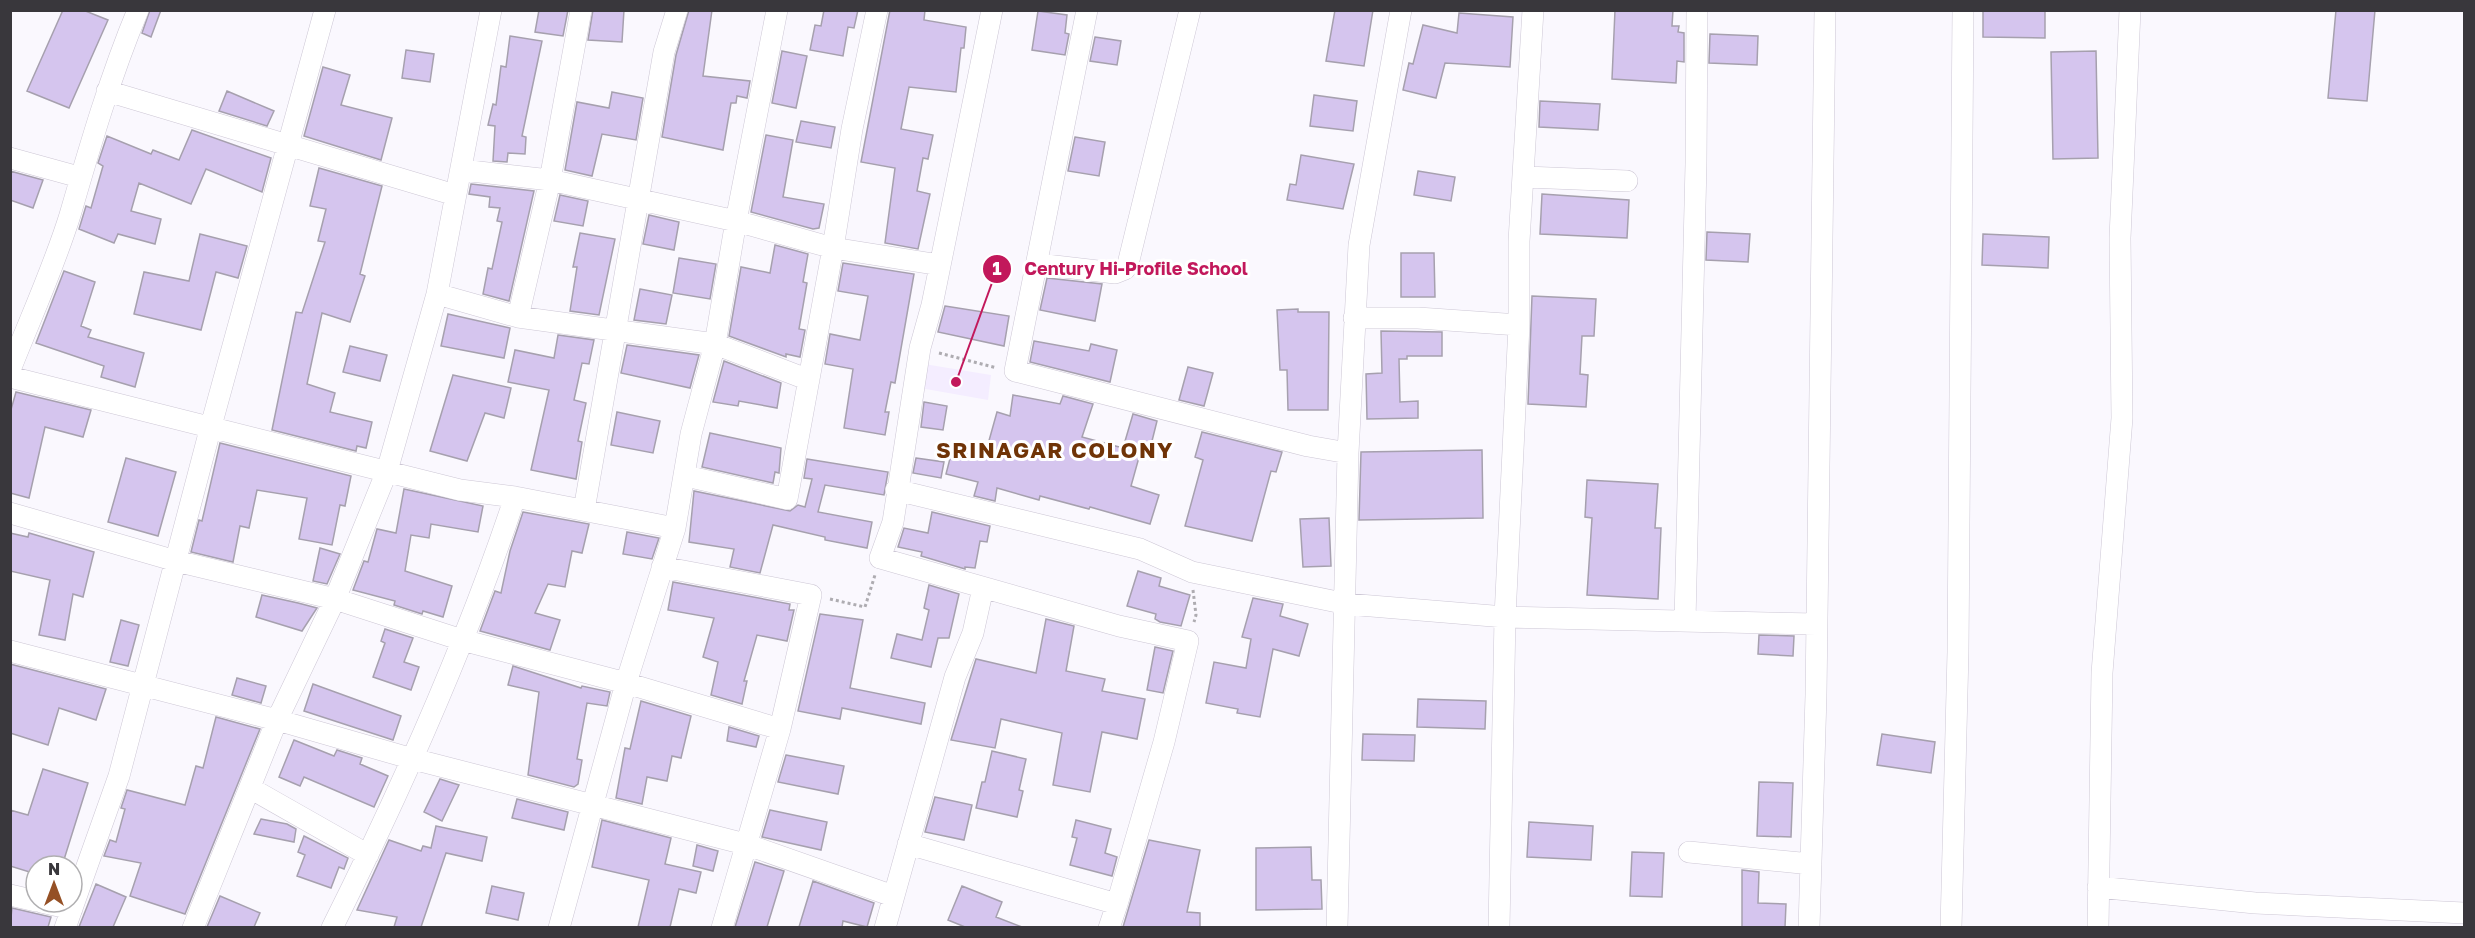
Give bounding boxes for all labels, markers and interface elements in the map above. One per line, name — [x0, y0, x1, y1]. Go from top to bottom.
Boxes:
callout: Century Hi-Profile School — [982, 251, 1260, 287]
text: 1 — [992, 257, 1002, 279]
text: Century Hi-Profile School — [1024, 257, 1248, 279]
district label: SRINAGAR COLONY — [936, 436, 1174, 463]
north arrow — [24, 854, 84, 914]
text: N — [48, 859, 60, 879]

